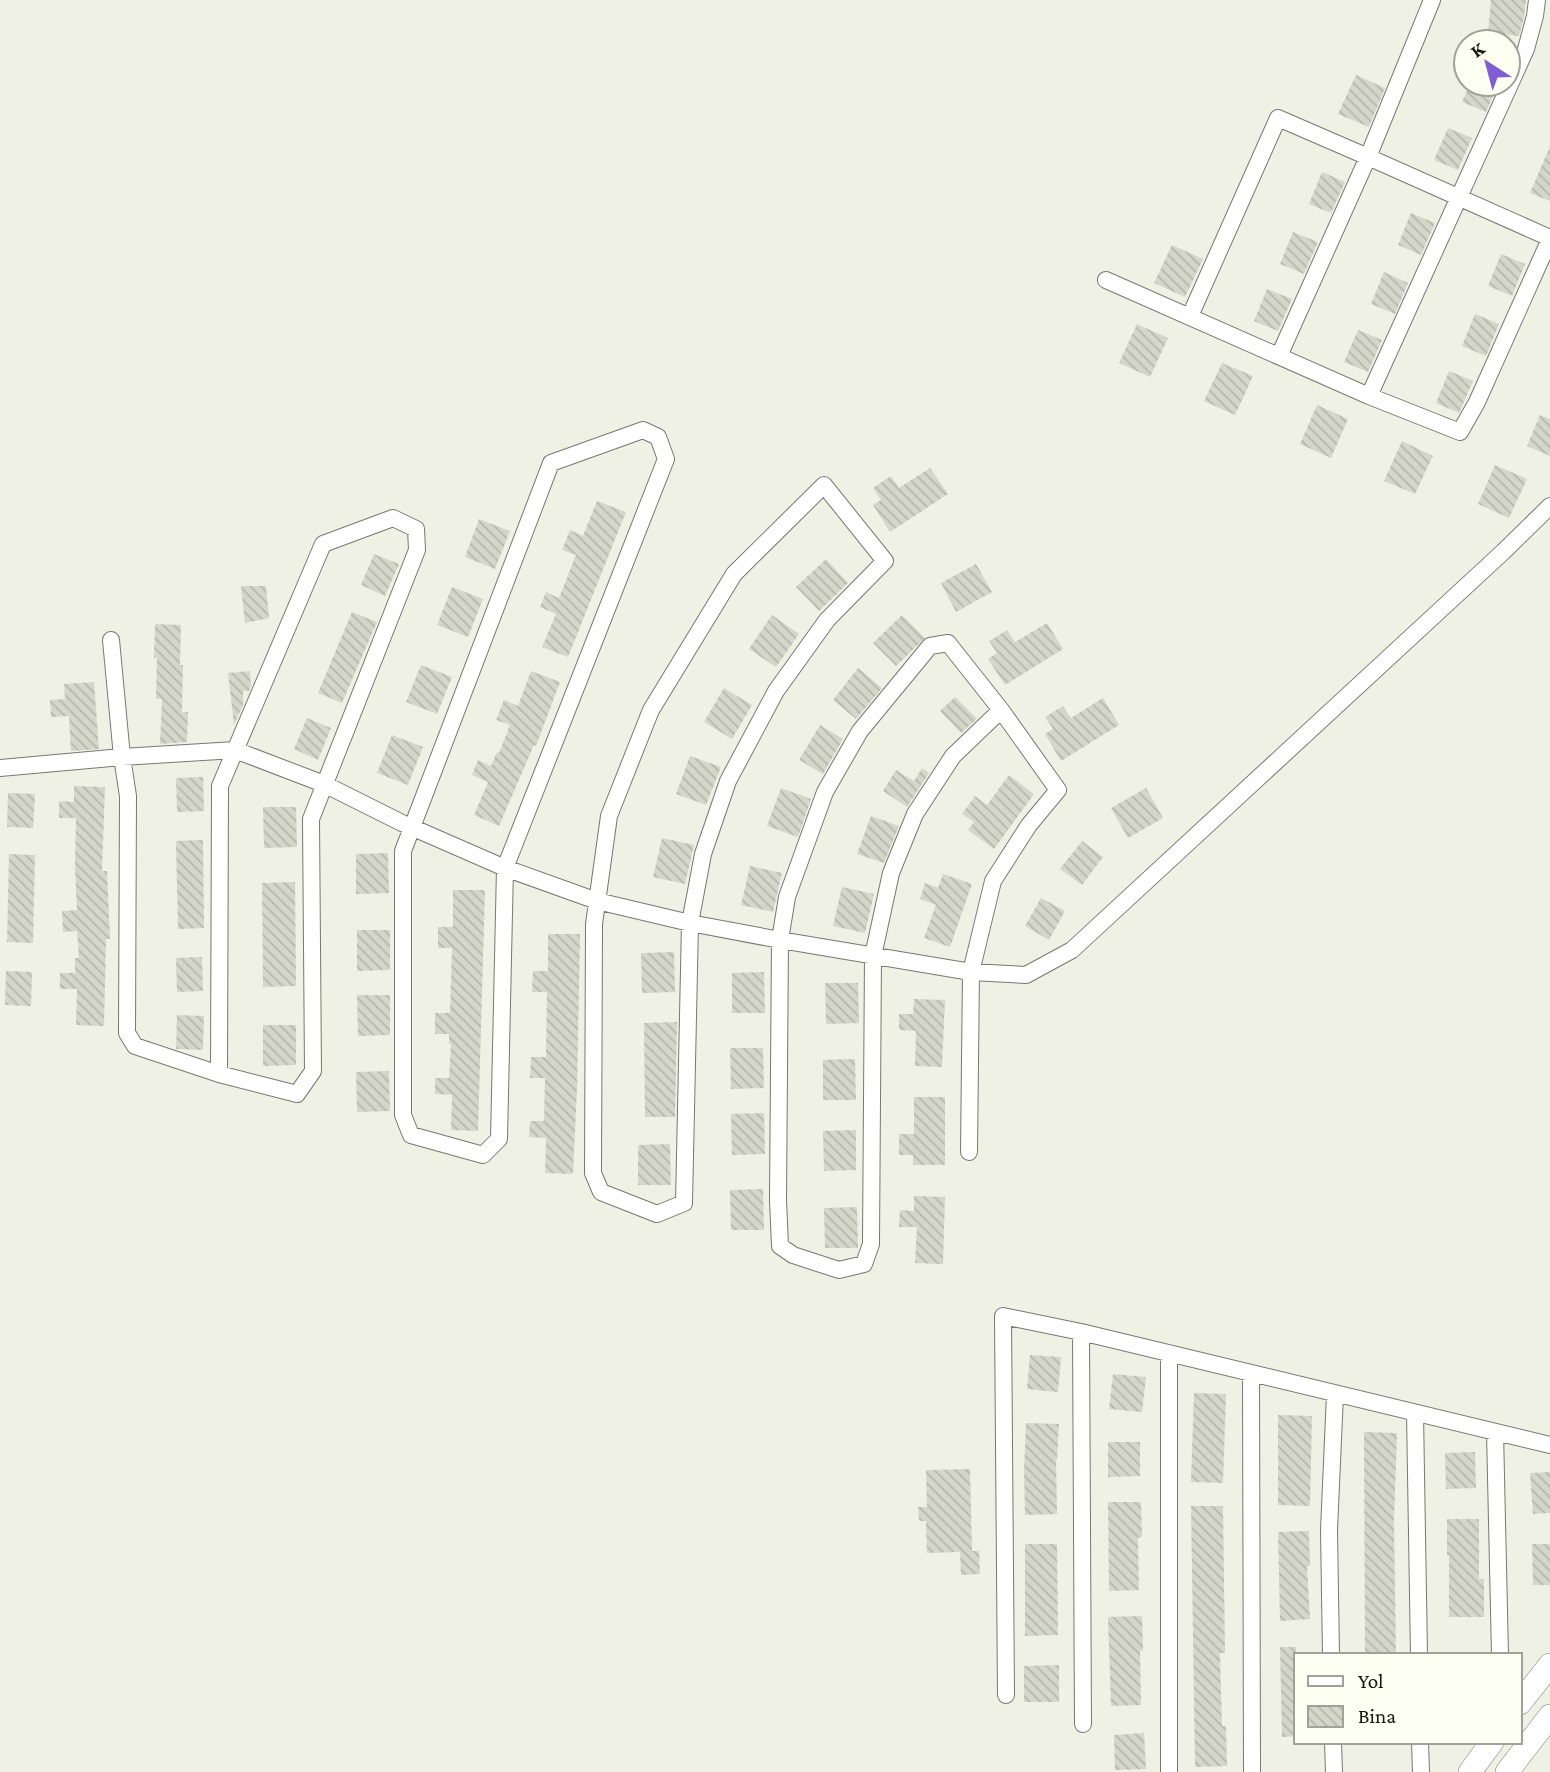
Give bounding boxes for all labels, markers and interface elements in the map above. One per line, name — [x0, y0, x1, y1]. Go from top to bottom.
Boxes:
north arrow — [1452, 28, 1522, 98]
text: K — [1466, 37, 1489, 62]
legend — [1294, 1653, 1522, 1744]
text: Yol — [1358, 1669, 1384, 1693]
text: Bina — [1358, 1704, 1396, 1728]

